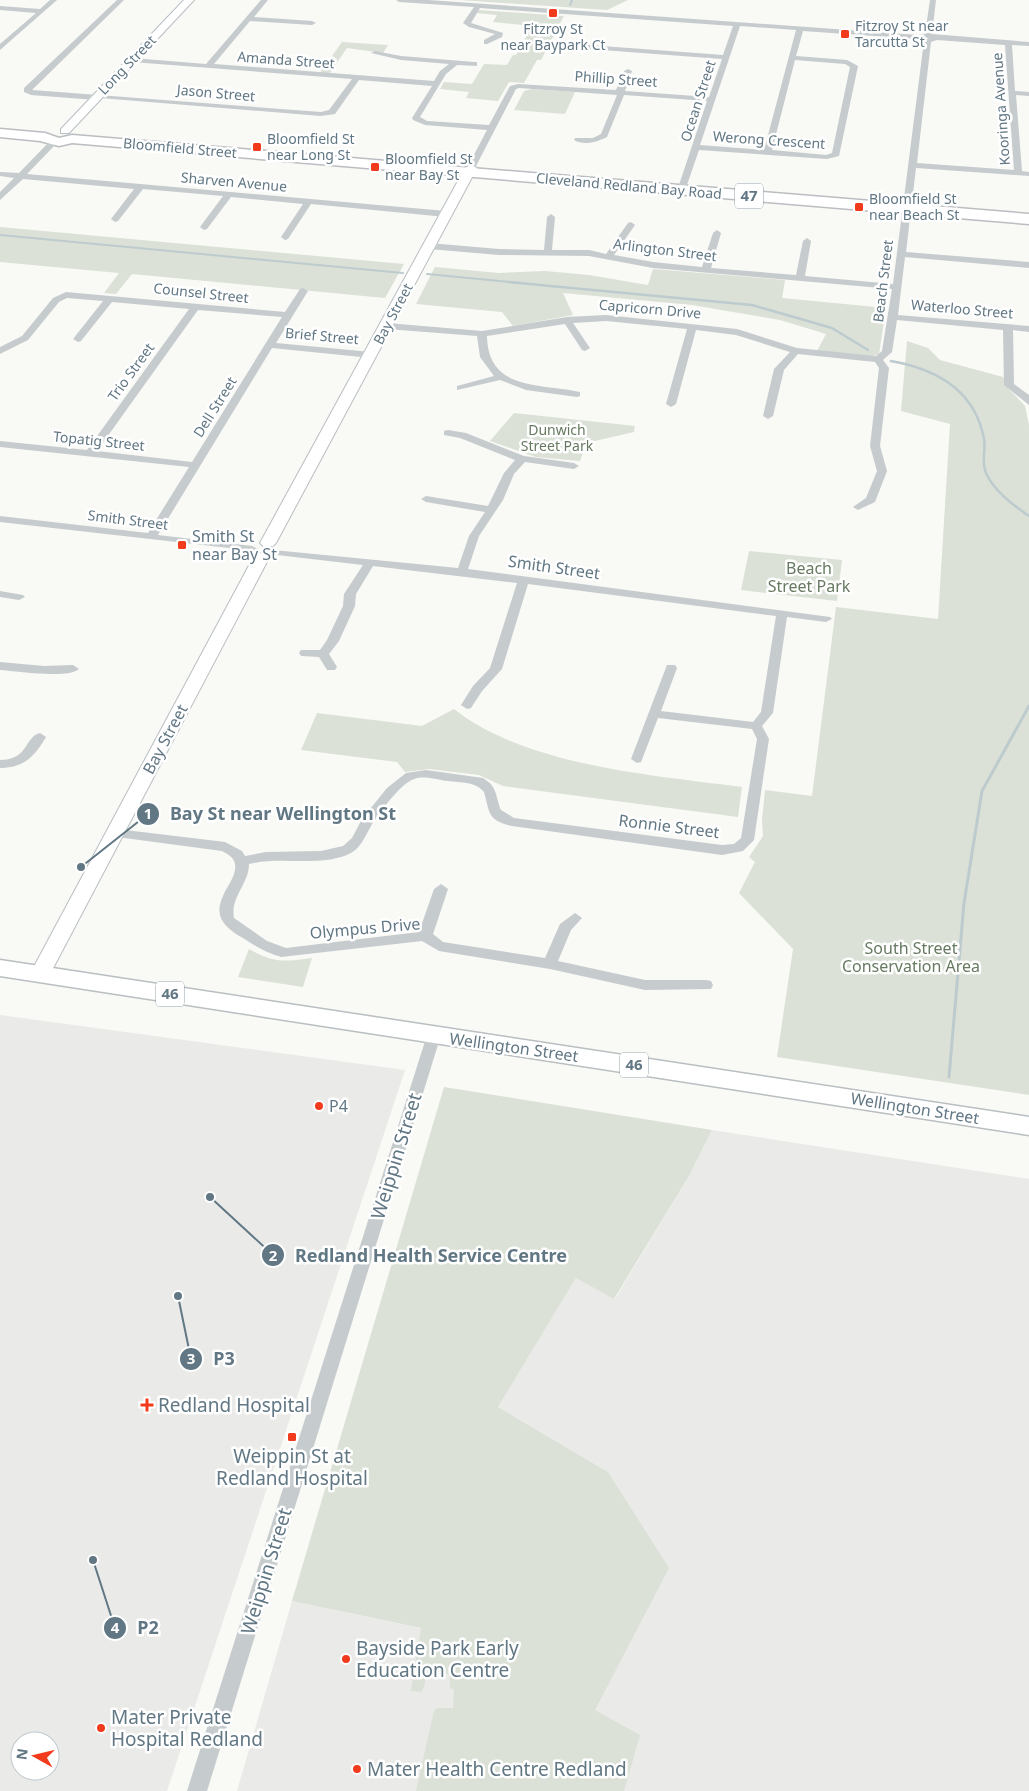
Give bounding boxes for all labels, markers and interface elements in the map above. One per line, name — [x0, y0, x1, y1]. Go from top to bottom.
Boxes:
marker: Fitzroy St near Baypark Ct — [547, 7, 559, 19]
place label: Fitzroy St near Tarcutta St — [855, 16, 949, 51]
place label: Fitzroy St near Baypark Ct — [500, 19, 606, 54]
marker: Fitzroy St near Tarcutta St — [839, 28, 851, 40]
street label: Long Street — [93, 31, 160, 99]
street label: Amanda Street — [237, 47, 335, 72]
street label: Kooringa Avenue — [987, 52, 1014, 166]
street label: Ocean Street — [675, 58, 720, 144]
street label: Phillip Street — [574, 66, 658, 91]
street label: Jason Street — [174, 79, 256, 105]
street label: Werong Crescent — [712, 126, 826, 153]
place label: Bloomfield St near Long St — [267, 129, 355, 164]
street label: Bloomfield Street — [122, 133, 238, 162]
marker: Bloomfield St near Long St — [251, 141, 263, 153]
place label: Bloomfield St near Bay St — [385, 149, 473, 184]
marker: Bloomfield St near Bay St — [369, 161, 381, 173]
street label: Sharven Avenue — [180, 167, 288, 196]
street label: Cleveland Redland Bay Road — [535, 168, 723, 203]
road number: 47 — [735, 184, 763, 208]
place label: Bloomfield St near Beach St — [869, 189, 959, 224]
marker: Bloomfield St near Beach St — [853, 201, 865, 213]
street label: Arlington Street — [612, 234, 718, 265]
street label: Beach Street — [868, 239, 897, 323]
street label: Counsel Street — [153, 278, 250, 307]
street label: Bay Street — [368, 280, 417, 348]
street label: Capricorn Drive — [598, 295, 702, 322]
street label: Waterloo Street — [910, 295, 1014, 322]
street label: Brief Street — [284, 323, 360, 348]
street label: Trio Street — [103, 339, 158, 405]
street label: Dell Street — [188, 373, 241, 441]
park label: Dunwich Street Park — [521, 420, 594, 455]
street label: Topatig Street — [52, 426, 146, 455]
street label: Smith Street — [87, 505, 169, 534]
place label: Smith St near Bay St — [192, 525, 277, 565]
marker: Smith St near Bay St — [176, 539, 188, 551]
street label: Smith Street — [507, 550, 601, 584]
park label: Beach Street Park — [768, 557, 851, 597]
street label: Bay Street — [137, 700, 193, 778]
callout: Bay St near Wellington St — [135, 797, 406, 830]
text: Bay St near Wellington St — [170, 801, 396, 825]
text: 1 — [144, 803, 152, 823]
street label: Ronnie Street — [617, 809, 721, 843]
street label: Olympus Drive — [309, 912, 421, 944]
park label: South Street Conservation Area — [842, 937, 980, 977]
road number: 46 — [156, 982, 184, 1006]
street label: Wellington Street — [448, 1027, 580, 1067]
road number: 46 — [620, 1052, 648, 1078]
street label: Wellington Street — [849, 1087, 981, 1129]
street label: Weippin Street — [364, 1089, 428, 1222]
place label: P4 — [329, 1095, 348, 1117]
marker: P4 — [313, 1100, 325, 1112]
callout: Redland Health Service Centre — [260, 1239, 577, 1272]
text: Redland Health Service Centre — [295, 1243, 567, 1267]
text: 2 — [269, 1245, 278, 1265]
callout: P3 — [178, 1342, 245, 1375]
text: P3 — [213, 1346, 235, 1370]
text: 3 — [187, 1348, 195, 1368]
place label: Redland Hospital — [158, 1392, 310, 1418]
marker: Redland Hospital — [140, 1398, 154, 1412]
marker: Weippin St at Redland Hospital — [286, 1431, 298, 1443]
place label: Weippin St at Redland Hospital — [216, 1443, 368, 1491]
street label: Weippin Street — [234, 1504, 298, 1637]
callout: P2 — [102, 1611, 169, 1644]
text: P2 — [137, 1615, 159, 1639]
text: 4 — [111, 1617, 120, 1637]
place label: Bayside Park Early Education Centre — [356, 1635, 519, 1683]
marker: Bayside Park Early Education Centre — [340, 1653, 352, 1665]
place label: Mater Private Hospital Redland — [111, 1704, 263, 1752]
marker: Mater Private Hospital Redland — [95, 1722, 107, 1734]
north arrow — [10, 1731, 60, 1781]
text: N — [11, 1747, 32, 1761]
place label: Mater Health Centre Redland — [367, 1756, 627, 1782]
marker: Mater Health Centre Redland — [351, 1763, 363, 1775]

